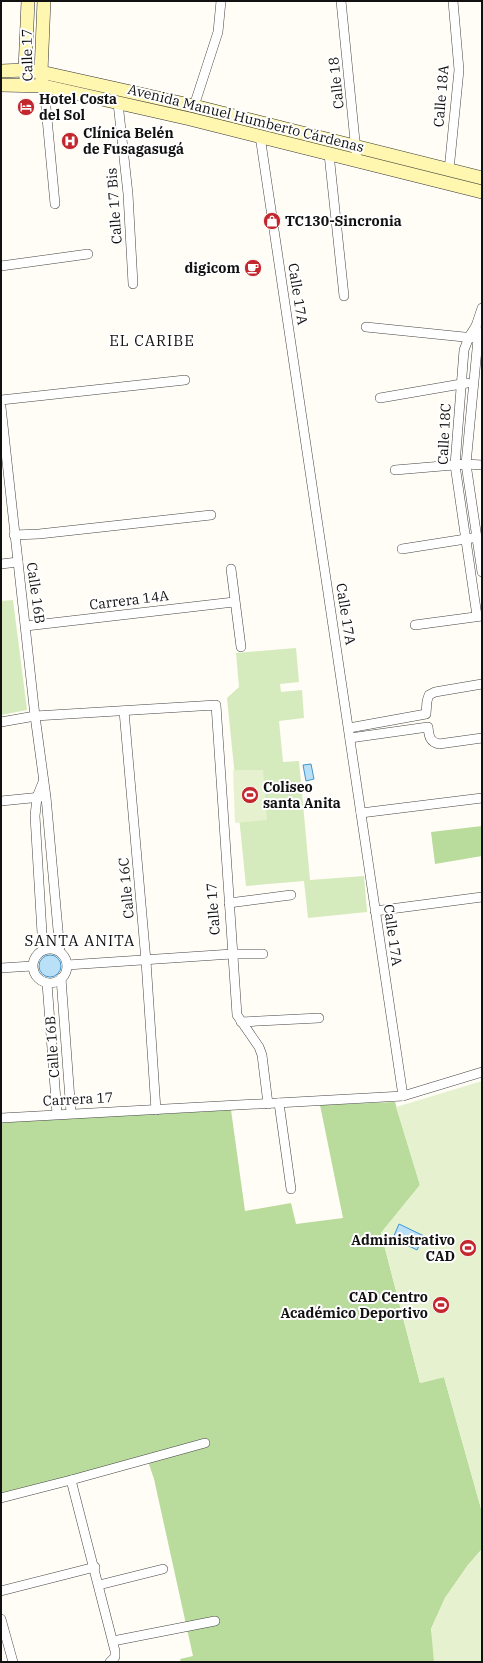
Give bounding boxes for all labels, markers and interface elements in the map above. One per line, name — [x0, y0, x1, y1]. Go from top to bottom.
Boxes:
street label: Calle 17 — [18, 29, 36, 81]
street label: Calle 18 — [324, 56, 348, 110]
street label: Calle 18A — [429, 64, 453, 128]
street label: Avenida Manuel Humberto Cárdenas — [126, 80, 366, 156]
place label: Hotel Costa del Sol — [39, 90, 117, 124]
hotel icon: Hotel Costa del Sol — [16, 97, 36, 117]
place label: Clínica Belén de Fusagasugá — [83, 124, 184, 158]
hospital icon: Clínica Belén de Fusagasugá — [60, 131, 80, 151]
street label: Calle 17 Bis — [102, 167, 126, 245]
shop icon: TC130-Sincronia — [262, 211, 282, 231]
place label: TC130-Sincronia — [285, 212, 402, 230]
cafe icon: digicom — [243, 258, 263, 278]
place label: digicom — [184, 259, 240, 277]
street label: Calle 17A — [284, 262, 312, 326]
district label: EL CARIBE — [109, 331, 195, 350]
street label: Calle 18C — [433, 403, 455, 465]
street label: Calle 16B — [23, 561, 49, 625]
street label: Calle 17A — [332, 582, 360, 646]
street label: Carrera 14A — [88, 586, 170, 614]
place label: Coliseo santa Anita — [263, 778, 341, 812]
sports icon: Coliseo santa Anita — [240, 785, 260, 805]
street label: Calle 16C — [114, 857, 138, 919]
street label: Calle 17 — [202, 882, 224, 936]
street label: Calle 17A — [380, 903, 406, 967]
district label: SANTA ANITA — [25, 931, 135, 950]
street label: Calle 16B — [41, 1015, 63, 1079]
street label: Carrera 17 — [42, 1088, 114, 1110]
place label: Administrativo CAD — [351, 1231, 455, 1265]
sports icon: Administrativo CAD — [458, 1238, 478, 1258]
place label: CAD Centro Académico Deportivo — [281, 1288, 428, 1322]
sports icon: CAD Centro Académico Deportivo — [431, 1295, 451, 1315]

